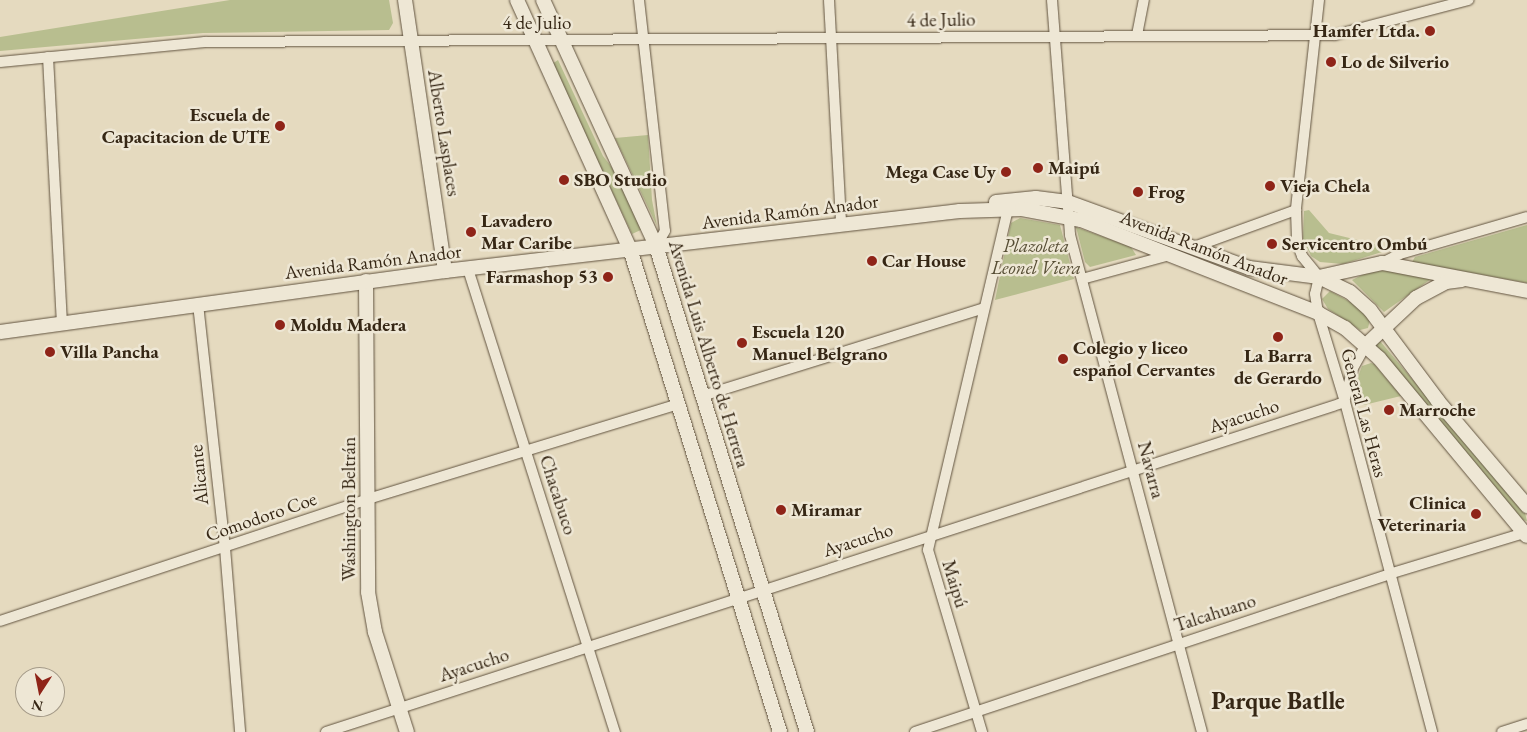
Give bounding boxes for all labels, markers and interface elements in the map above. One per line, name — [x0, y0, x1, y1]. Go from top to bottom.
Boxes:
street label: 4 de Julio — [906, 8, 976, 32]
street label: 4 de Julio — [503, 12, 571, 34]
place label: Hamfer Ltda. — [1313, 20, 1420, 42]
marker: Hamfer Ltda. — [1424, 25, 1436, 37]
place label: Lo de Silverio — [1341, 51, 1449, 73]
marker: Lo de Silverio — [1325, 56, 1337, 68]
street label: Alberto Lasplaces — [423, 68, 465, 198]
place label: Escuela de Capacitacion de UTE — [102, 104, 270, 148]
marker: Escuela de Capacitacion de UTE — [274, 120, 286, 132]
place label: Maipú — [1048, 157, 1100, 179]
place label: Mega Case Uy — [885, 161, 996, 183]
marker: Maipú — [1032, 162, 1044, 174]
marker: Mega Case Uy — [1000, 166, 1012, 178]
place label: SBO Studio — [574, 169, 667, 191]
marker: SBO Studio — [558, 174, 570, 186]
place label: Vieja Chela — [1280, 175, 1370, 197]
marker: Vieja Chela — [1264, 180, 1276, 192]
place label: Frog — [1148, 181, 1185, 203]
marker: Frog — [1132, 186, 1144, 198]
street label: Avenida Ramón Anador — [700, 190, 880, 234]
street label: Avenida Ramón Anador — [1117, 205, 1291, 291]
place label: Lavadero Mar Caribe — [481, 210, 572, 254]
marker: Lavadero Mar Caribe — [465, 226, 477, 238]
place label: Servicentro Ombú — [1282, 233, 1427, 255]
park label: Plazoleta Leonel Viera — [991, 235, 1081, 279]
street label: Avenida Luis Alberto de Herrera — [664, 238, 754, 470]
marker: Servicentro Ombú — [1266, 238, 1278, 250]
street label: Avenida Ramón Anador — [283, 240, 463, 284]
place label: Car House — [882, 250, 966, 272]
marker: Car House — [866, 255, 878, 267]
place label: Farmashop 53 — [486, 266, 598, 288]
marker: Farmashop 53 — [602, 271, 614, 283]
place label: Moldu Madera — [290, 314, 406, 336]
marker: Moldu Madera — [274, 319, 286, 331]
place label: Escuela 120 Manuel Belgrano — [752, 321, 888, 365]
marker: La Barra de Gerardo — [1272, 331, 1284, 343]
marker: Escuela 120 Manuel Belgrano — [736, 337, 748, 349]
place label: Colegio y liceo español Cervantes — [1073, 337, 1215, 381]
place label: Villa Pancha — [60, 341, 159, 363]
place label: La Barra de Gerardo — [1234, 345, 1322, 389]
marker: Villa Pancha — [44, 346, 56, 358]
street label: General Las Heras — [1336, 346, 1392, 480]
marker: Colegio y liceo español Cervantes — [1057, 353, 1069, 365]
street label: Ayacucho — [1206, 394, 1282, 438]
place label: Marroche — [1399, 399, 1476, 421]
marker: Marroche — [1383, 404, 1395, 416]
street label: Washington Beltrán — [338, 437, 360, 581]
street label: Navarra — [1132, 439, 1170, 501]
street label: Alicante — [184, 444, 214, 506]
street label: Chacabuco — [534, 452, 582, 538]
street label: Comodoro Coe — [202, 487, 320, 547]
place label: Clinica Veterinaria — [1377, 492, 1466, 536]
place label: Miramar — [791, 499, 862, 521]
marker: Miramar — [775, 504, 787, 516]
marker: Clinica Veterinaria — [1470, 508, 1482, 520]
street label: Ayacucho — [820, 518, 896, 562]
street label: Maipú — [937, 557, 973, 611]
street label: Talcahuano — [1171, 589, 1259, 637]
street label: Ayacucho — [436, 643, 512, 687]
north arrow — [15, 667, 65, 717]
district label: Parque Batlle — [1211, 687, 1345, 715]
text: N — [30, 696, 45, 716]

